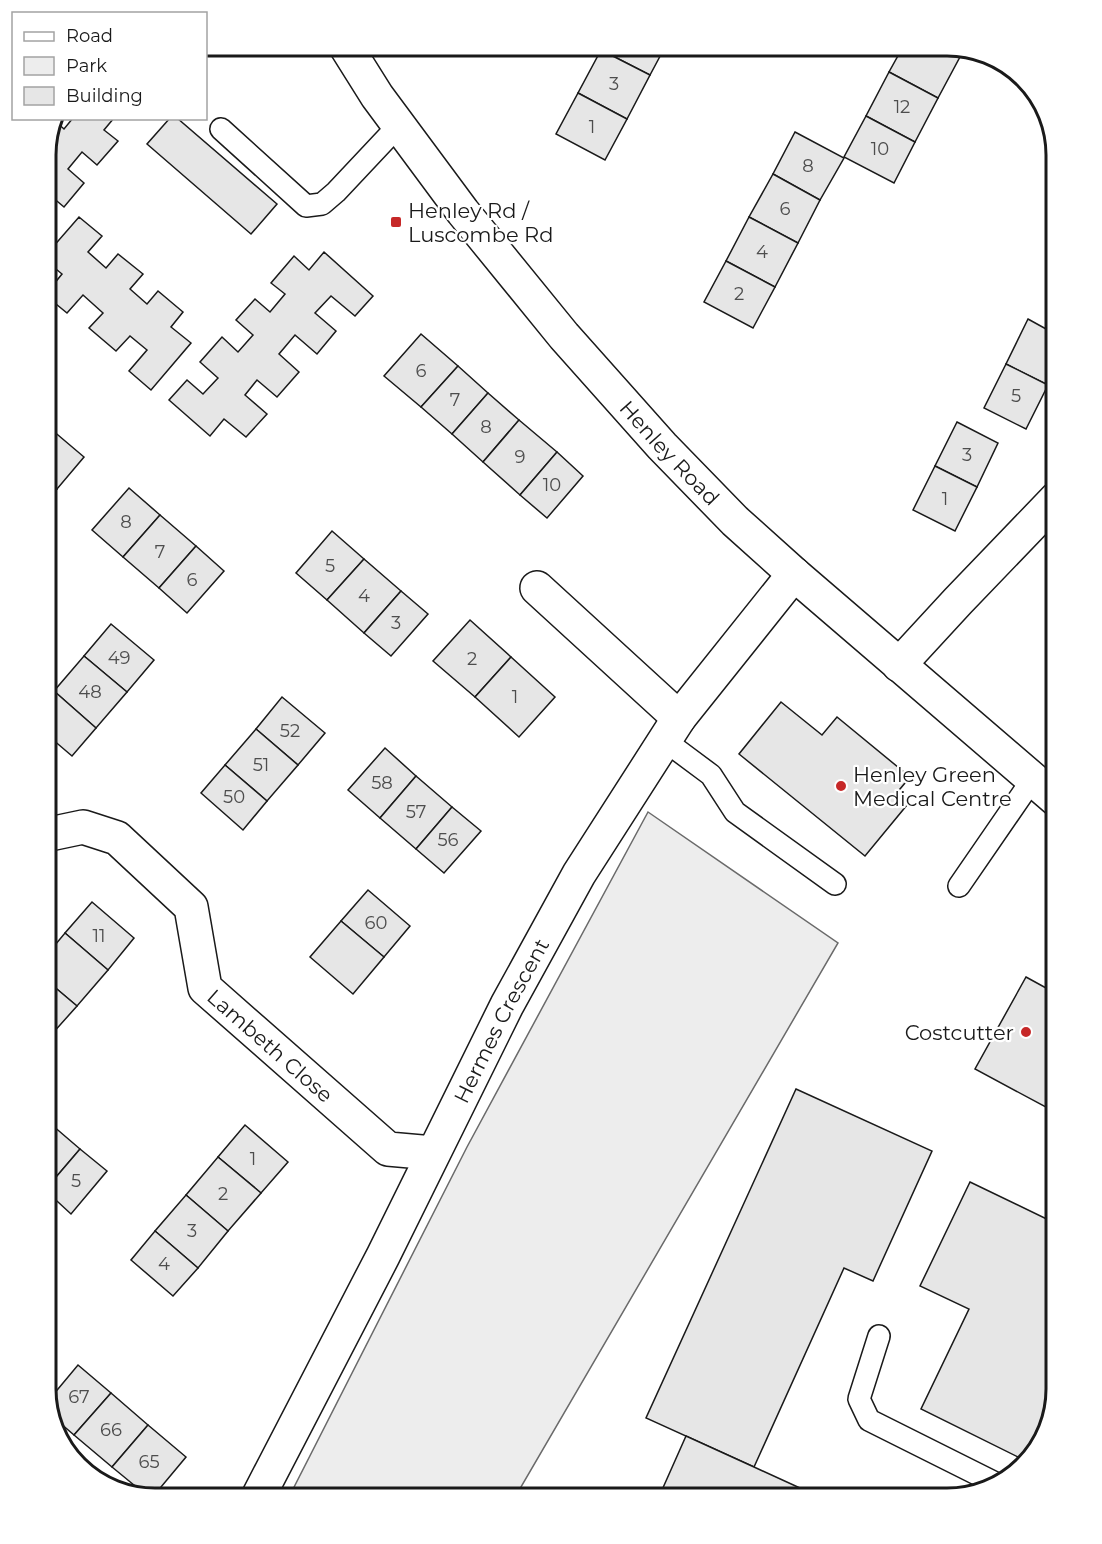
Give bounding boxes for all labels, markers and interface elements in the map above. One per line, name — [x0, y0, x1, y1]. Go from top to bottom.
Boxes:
legend — [12, 12, 207, 120]
text: Road — [66, 25, 113, 47]
text: Park — [66, 55, 107, 77]
house number: 3 — [609, 73, 619, 95]
text: Building — [66, 85, 143, 107]
house number: 12 — [894, 96, 910, 118]
house number: 1 — [589, 116, 595, 138]
house number: 10 — [871, 138, 889, 160]
house number: 8 — [802, 155, 814, 177]
place label: Henley Rd / Luscombe Rd — [408, 198, 554, 247]
house number: 6 — [780, 198, 791, 220]
marker: Henley Rd / Luscombe Rd — [389, 215, 403, 229]
house number: 4 — [756, 241, 768, 263]
house number: 2 — [734, 283, 744, 305]
house number: 6 — [416, 360, 427, 382]
house number: 5 — [1011, 385, 1021, 407]
house number: 7 — [450, 389, 460, 411]
street label: Henley Road — [615, 395, 725, 510]
house number: 8 — [480, 416, 492, 438]
house number: 3 — [962, 444, 972, 466]
house number: 9 — [515, 446, 526, 468]
house number: 10 — [543, 474, 561, 496]
house number: 1 — [942, 488, 948, 510]
house number: 8 — [120, 511, 132, 533]
house number: 7 — [155, 541, 165, 563]
house number: 5 — [325, 555, 335, 577]
house number: 6 — [187, 569, 198, 591]
house number: 4 — [358, 585, 370, 607]
house number: 3 — [391, 612, 401, 634]
house number: 49 — [108, 647, 130, 669]
house number: 2 — [467, 648, 477, 670]
house number: 48 — [78, 681, 102, 703]
house number: 1 — [512, 686, 518, 708]
house number: 52 — [280, 720, 300, 742]
house number: 51 — [253, 754, 269, 776]
place label: Henley Green Medical Centre — [853, 762, 1012, 811]
house number: 58 — [371, 772, 393, 794]
marker: Henley Green Medical Centre — [834, 779, 848, 793]
house number: 50 — [223, 786, 245, 808]
house number: 57 — [406, 801, 426, 823]
house number: 56 — [437, 829, 459, 851]
house number: 60 — [365, 912, 387, 934]
house number: 11 — [93, 925, 106, 947]
street label: Hermes Crescent — [448, 934, 554, 1107]
street label: Lambeth Close — [202, 984, 338, 1107]
place label: Costcutter — [905, 1020, 1014, 1045]
marker: Costcutter — [1019, 1025, 1033, 1039]
house number: 1 — [250, 1148, 256, 1170]
house number: 5 — [71, 1170, 81, 1192]
house number: 2 — [218, 1183, 228, 1205]
house number: 3 — [187, 1220, 197, 1242]
house number: 4 — [158, 1253, 170, 1275]
house number: 67 — [68, 1386, 90, 1408]
house number: 66 — [100, 1419, 122, 1441]
house number: 65 — [138, 1451, 160, 1473]

